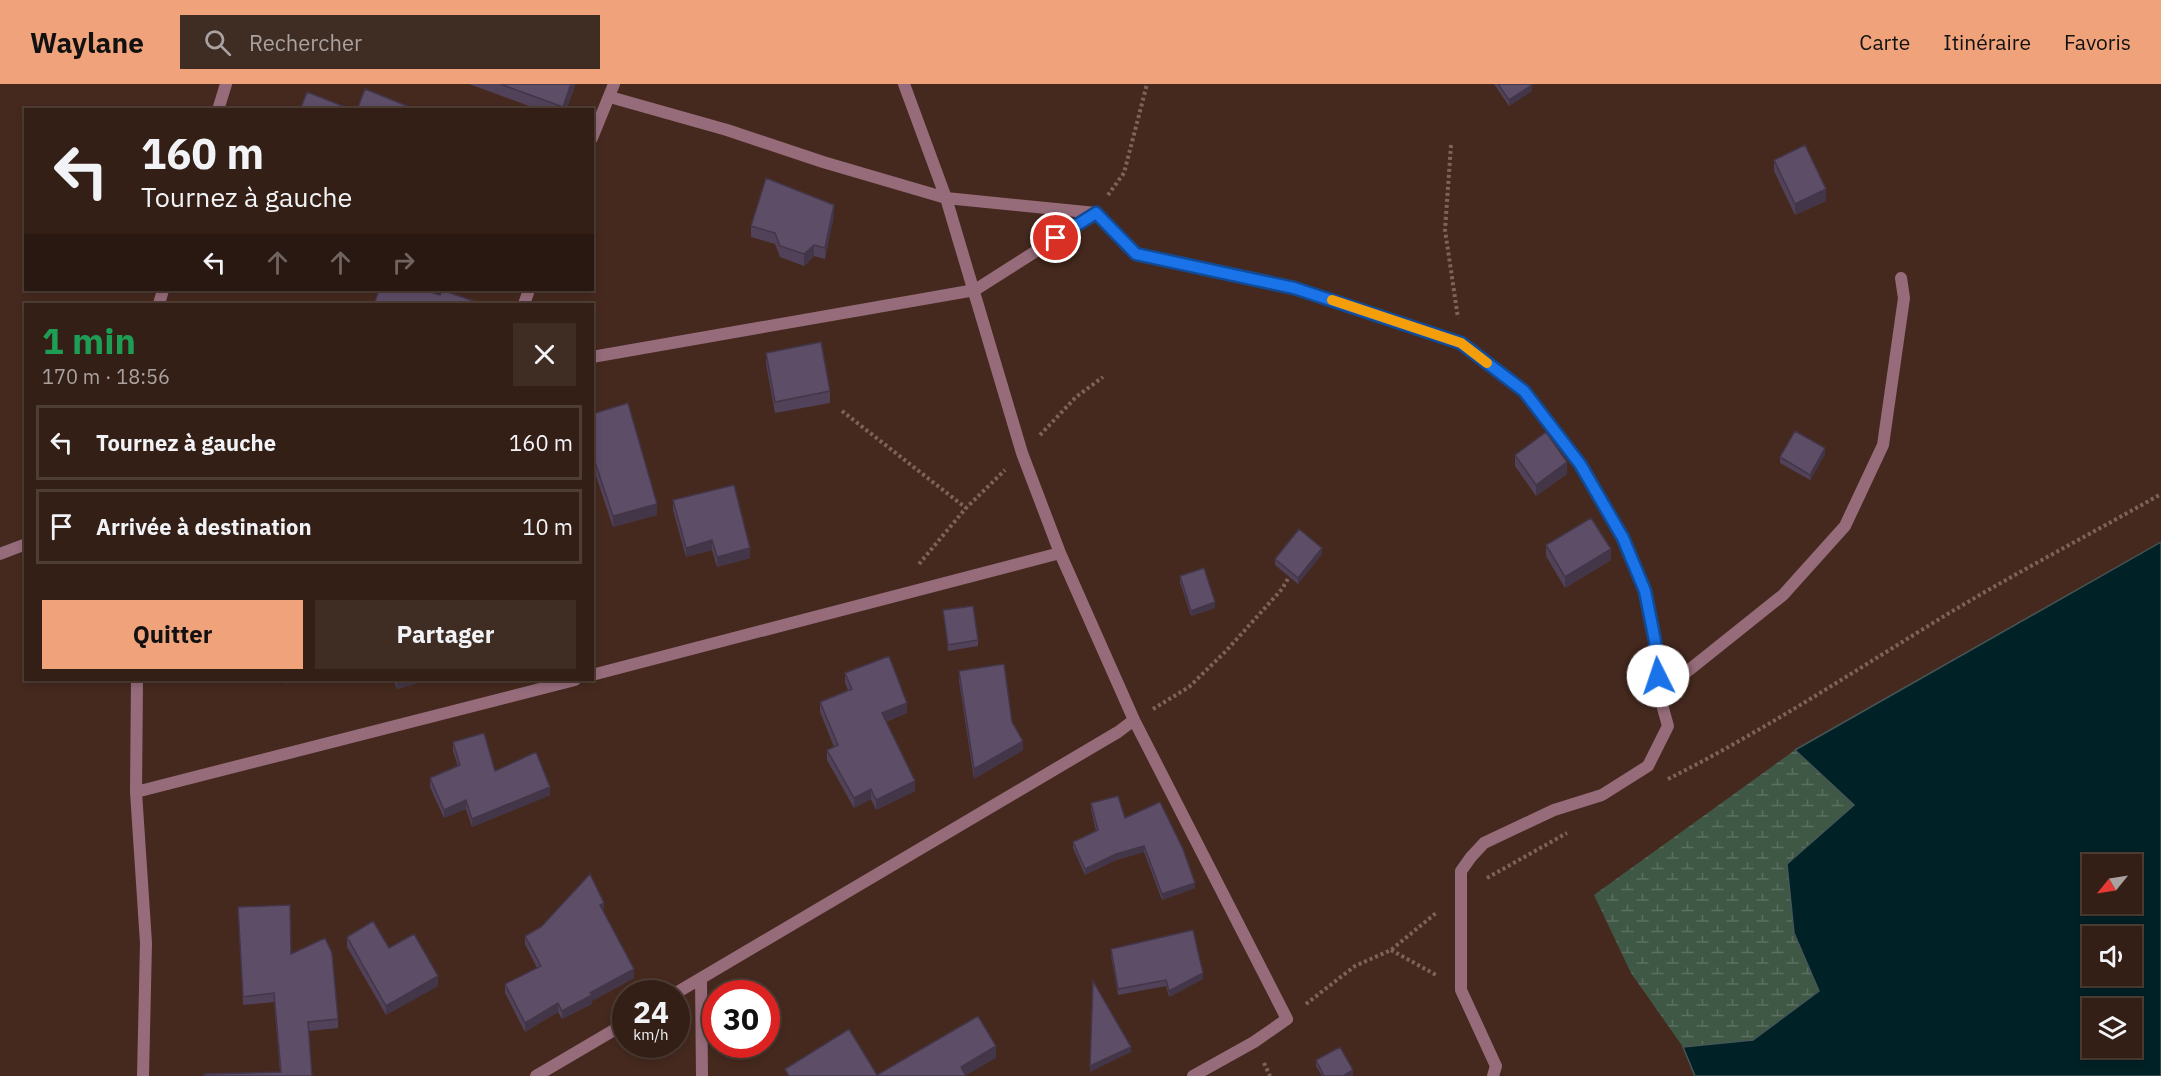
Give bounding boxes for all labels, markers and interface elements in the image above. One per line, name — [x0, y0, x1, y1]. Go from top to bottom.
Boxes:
search box — [180, 15, 600, 69]
text: Waylane — [30, 24, 144, 61]
icon: search — [201, 26, 234, 59]
text: Rechercher — [249, 28, 362, 57]
text: Carte — [1859, 28, 1910, 56]
text: Itinéraire — [1943, 28, 2031, 56]
text: Favoris — [2064, 28, 2131, 56]
text: 160 m — [141, 126, 264, 181]
icon: left — [42, 132, 120, 210]
text: Tournez à gauche — [141, 179, 352, 214]
pin — [1030, 212, 1081, 263]
icon: arrive — [1039, 221, 1072, 254]
icon: left — [198, 246, 231, 279]
icon: ahead — [261, 246, 294, 279]
icon: ahead — [324, 246, 357, 279]
icon: right — [387, 246, 420, 279]
text: 1 min — [42, 317, 136, 364]
button: close — [513, 323, 576, 386]
text: 170 m · 18:56 — [42, 363, 170, 390]
icon: left — [45, 426, 78, 459]
text: Tournez à gauche — [96, 428, 276, 457]
text: 160 m — [509, 428, 573, 457]
icon: arrive — [45, 510, 78, 543]
text: Arrivée à destination — [96, 512, 312, 541]
text: 10 m — [522, 512, 573, 541]
button: Quitter — [42, 600, 303, 669]
button: Partager — [315, 600, 576, 669]
position arrow — [1626, 644, 1690, 708]
north arrow — [2082, 854, 2142, 914]
map controls — [2082, 854, 2142, 1058]
button: sound — [2082, 926, 2142, 986]
speed limit sign: 30 — [702, 980, 780, 1058]
text: 24 — [633, 992, 669, 1031]
button: layers — [2082, 998, 2142, 1058]
text: km/h — [633, 1025, 669, 1044]

